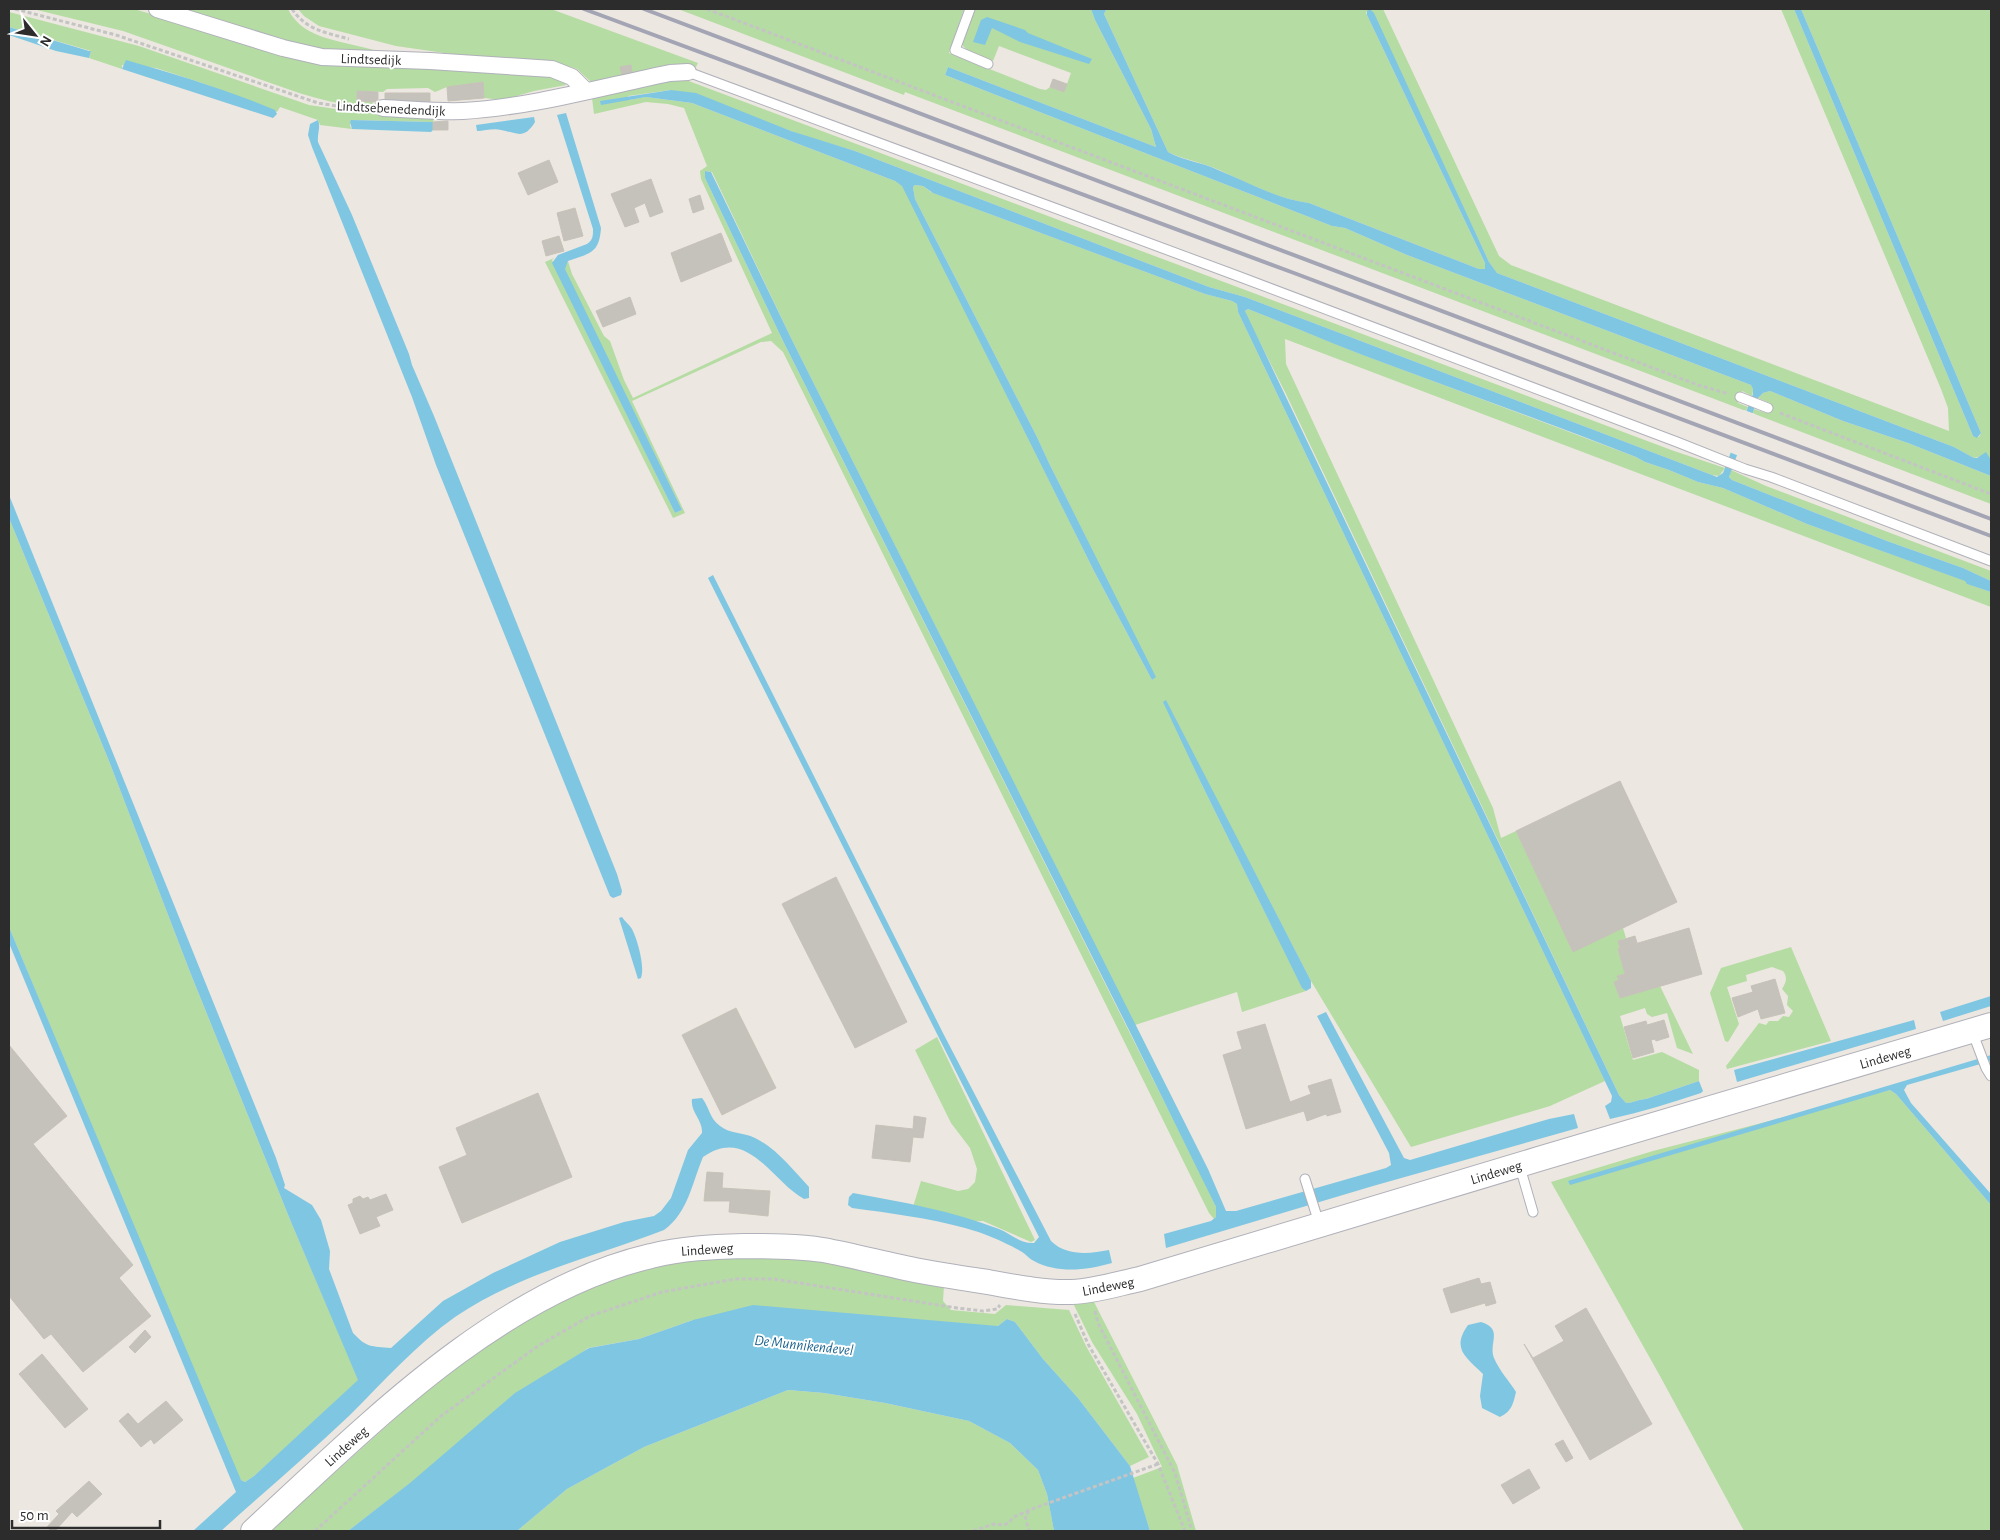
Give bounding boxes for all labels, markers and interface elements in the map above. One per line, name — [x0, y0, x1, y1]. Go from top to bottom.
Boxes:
north arrow — [10, 10, 60, 60]
text: N — [37, 33, 54, 49]
street label: Lindtsedijk — [340, 52, 402, 68]
street label: Lindtsebenedendijk — [336, 99, 446, 119]
street label: Lindeweg — [1858, 1044, 1913, 1072]
street label: Lindeweg — [1469, 1159, 1524, 1187]
street label: Lindeweg — [680, 1241, 734, 1259]
street label: Lindeweg — [1081, 1275, 1135, 1299]
water label: De Munnikendevel — [754, 1333, 855, 1358]
street label: Lindeweg — [322, 1424, 371, 1470]
scale bar — [12, 1498, 160, 1530]
text: 50 m — [20, 1508, 49, 1523]

